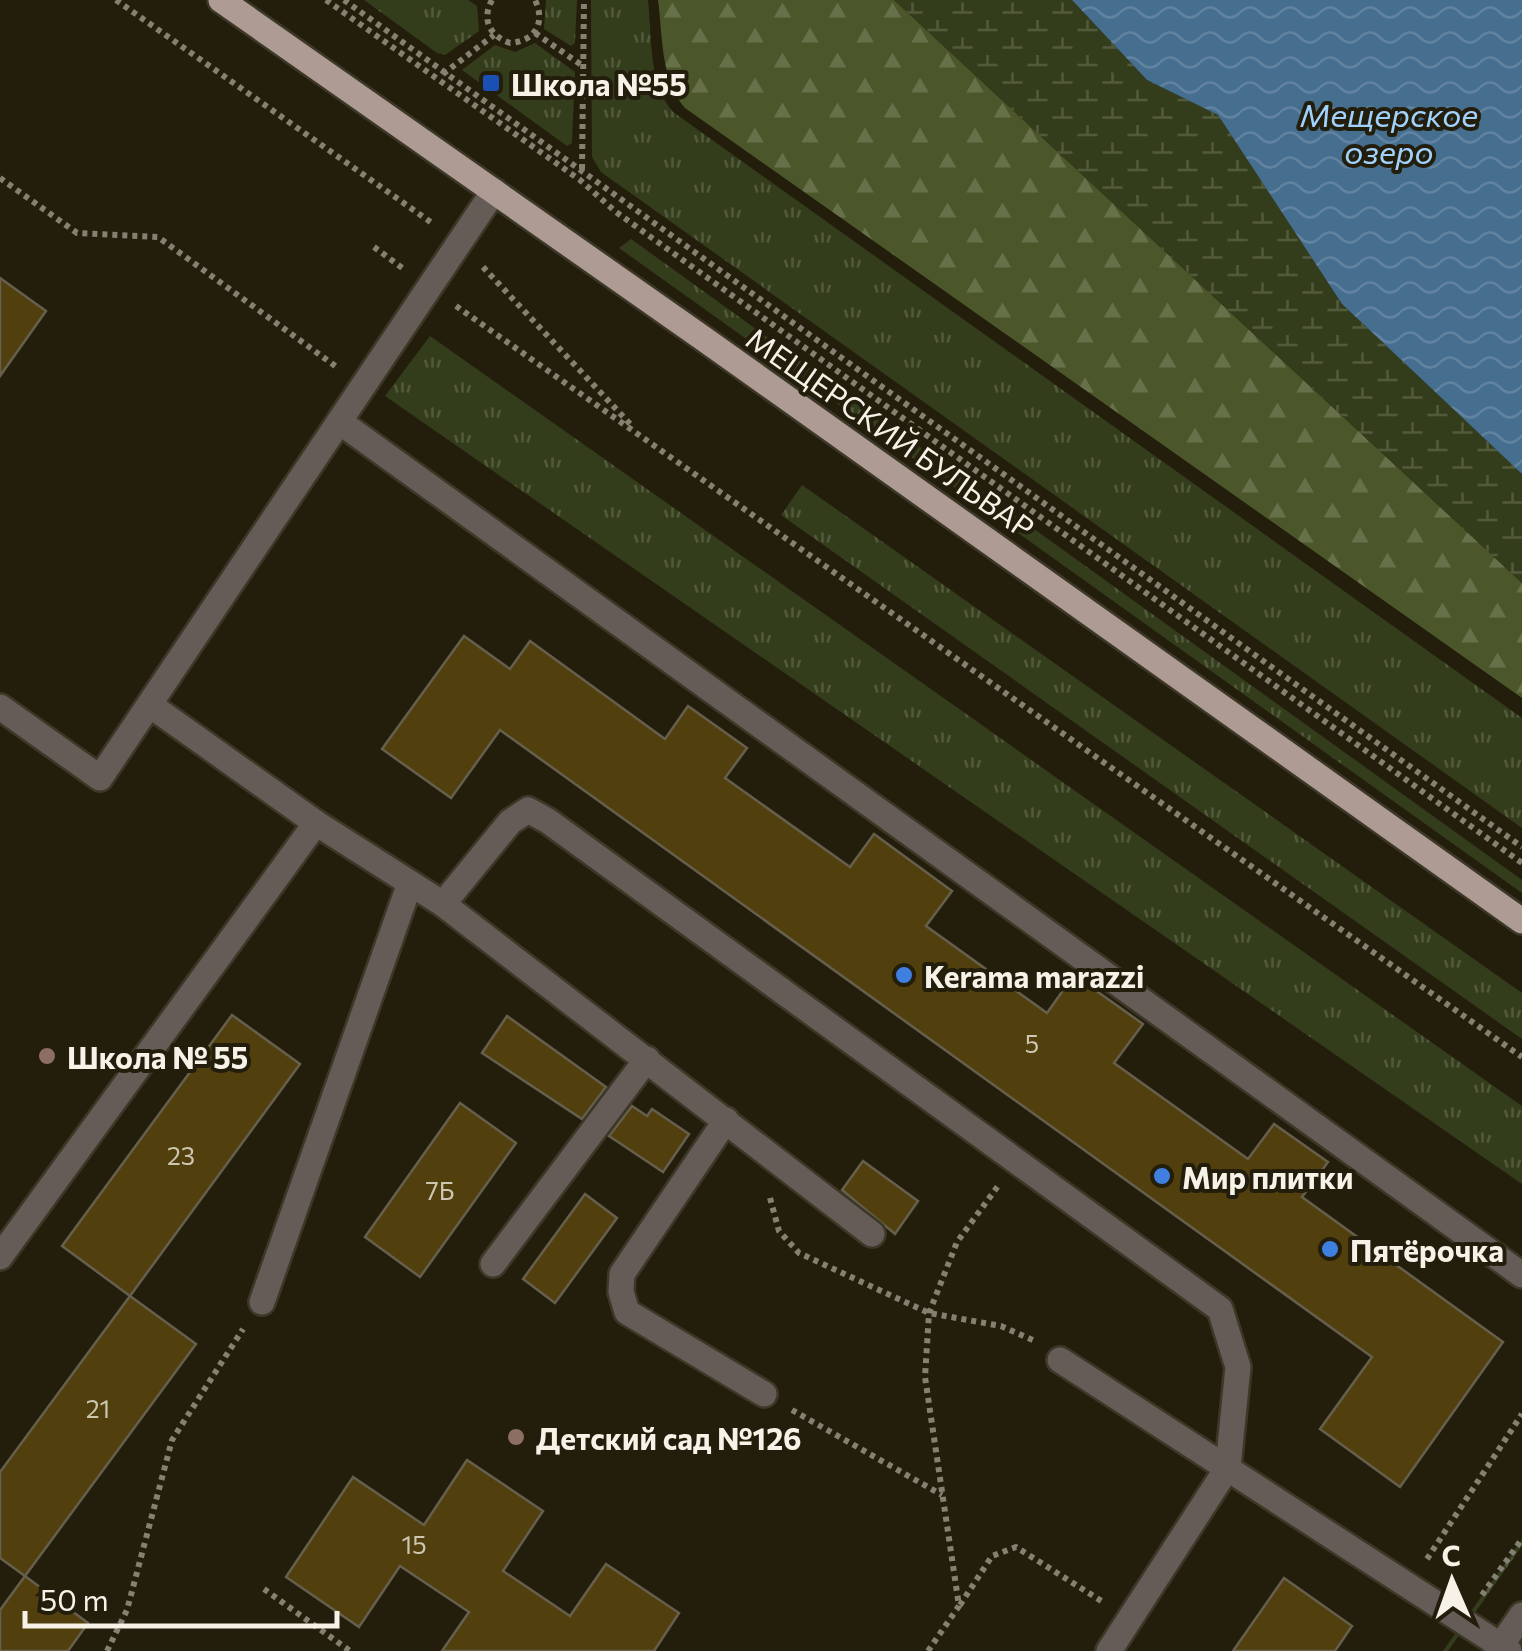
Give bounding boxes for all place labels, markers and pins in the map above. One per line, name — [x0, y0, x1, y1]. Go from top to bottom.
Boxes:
place label: Школа №55 — [511, 65, 687, 102]
marker: Школа №55 — [480, 72, 502, 94]
place label: Kerama marazzi — [924, 957, 1144, 994]
marker: Kerama marazzi — [893, 964, 915, 986]
place label: Школа № 55 — [67, 1038, 248, 1075]
marker: Школа № 55 — [36, 1045, 58, 1067]
place label: Мир плитки — [1182, 1158, 1354, 1195]
marker: Мир плитки — [1151, 1165, 1173, 1187]
place label: Пятёрочка — [1350, 1231, 1504, 1268]
marker: Пятёрочка — [1319, 1238, 1341, 1260]
place label: Детский сад №126 — [536, 1419, 802, 1456]
marker: Детский сад №126 — [505, 1426, 527, 1448]

